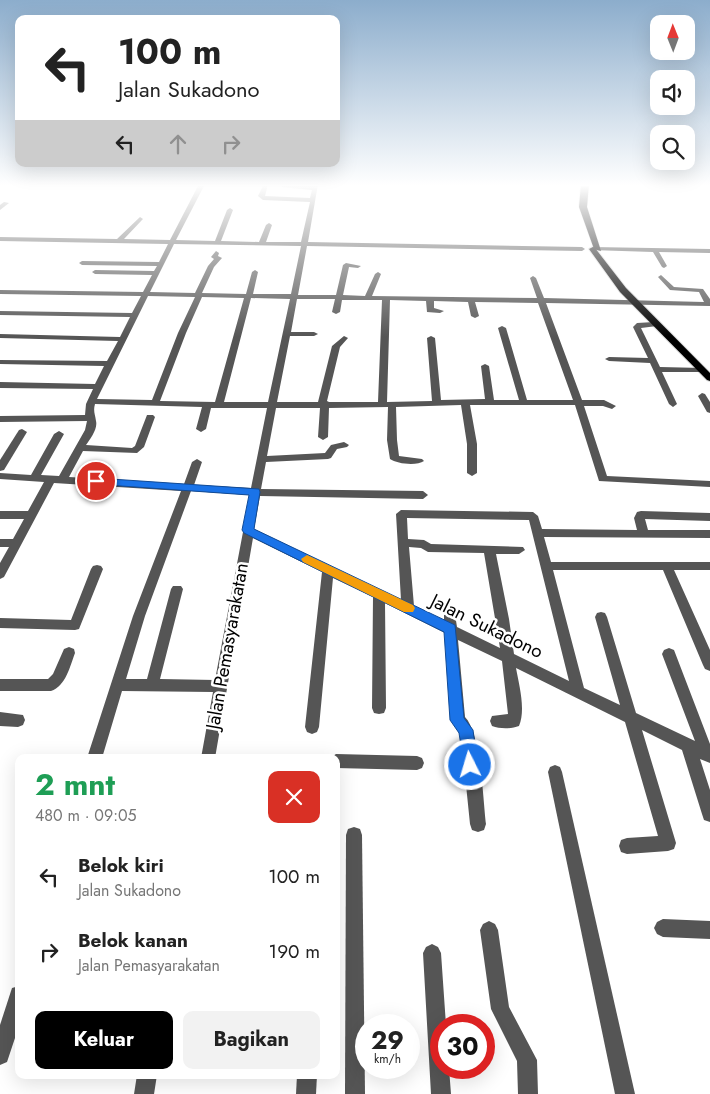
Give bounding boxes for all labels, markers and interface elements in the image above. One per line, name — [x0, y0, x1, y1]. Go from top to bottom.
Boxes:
north arrow — [650, 15, 695, 60]
map controls — [650, 15, 695, 170]
text: 100 m — [118, 27, 221, 77]
icon: left — [35, 35, 100, 100]
button: sound — [650, 70, 695, 115]
text: Jalan Sukadono — [118, 73, 260, 105]
button: search — [650, 125, 695, 170]
icon: left — [111, 130, 139, 158]
icon: ahead — [164, 130, 192, 158]
icon: right — [217, 130, 245, 158]
pin — [75, 460, 117, 502]
icon: arrive — [82, 467, 110, 495]
street label: Jalan Pemasyarakatan — [199, 561, 255, 734]
street label: Jalan Sukadono — [423, 586, 548, 665]
position arrow — [443, 738, 495, 790]
text: 2 mnt — [35, 763, 115, 806]
button: close — [268, 771, 320, 823]
text: 480 m · 09:05 — [35, 804, 137, 827]
text: Belok kiri — [78, 852, 164, 879]
icon: left — [35, 863, 63, 891]
text: 100 m — [268, 863, 320, 890]
text: Jalan Sukadono — [78, 879, 181, 902]
text: Belok kanan — [78, 927, 188, 954]
icon: right — [35, 938, 63, 966]
text: 190 m — [269, 938, 320, 965]
text: Jalan Pemasyarakatan — [78, 954, 220, 977]
button: Keluar — [35, 1011, 173, 1069]
button: Bagikan — [183, 1011, 320, 1069]
speed limit sign: 30 — [430, 1014, 495, 1079]
text: 29 — [371, 1022, 404, 1058]
text: km/h — [374, 1050, 401, 1068]

